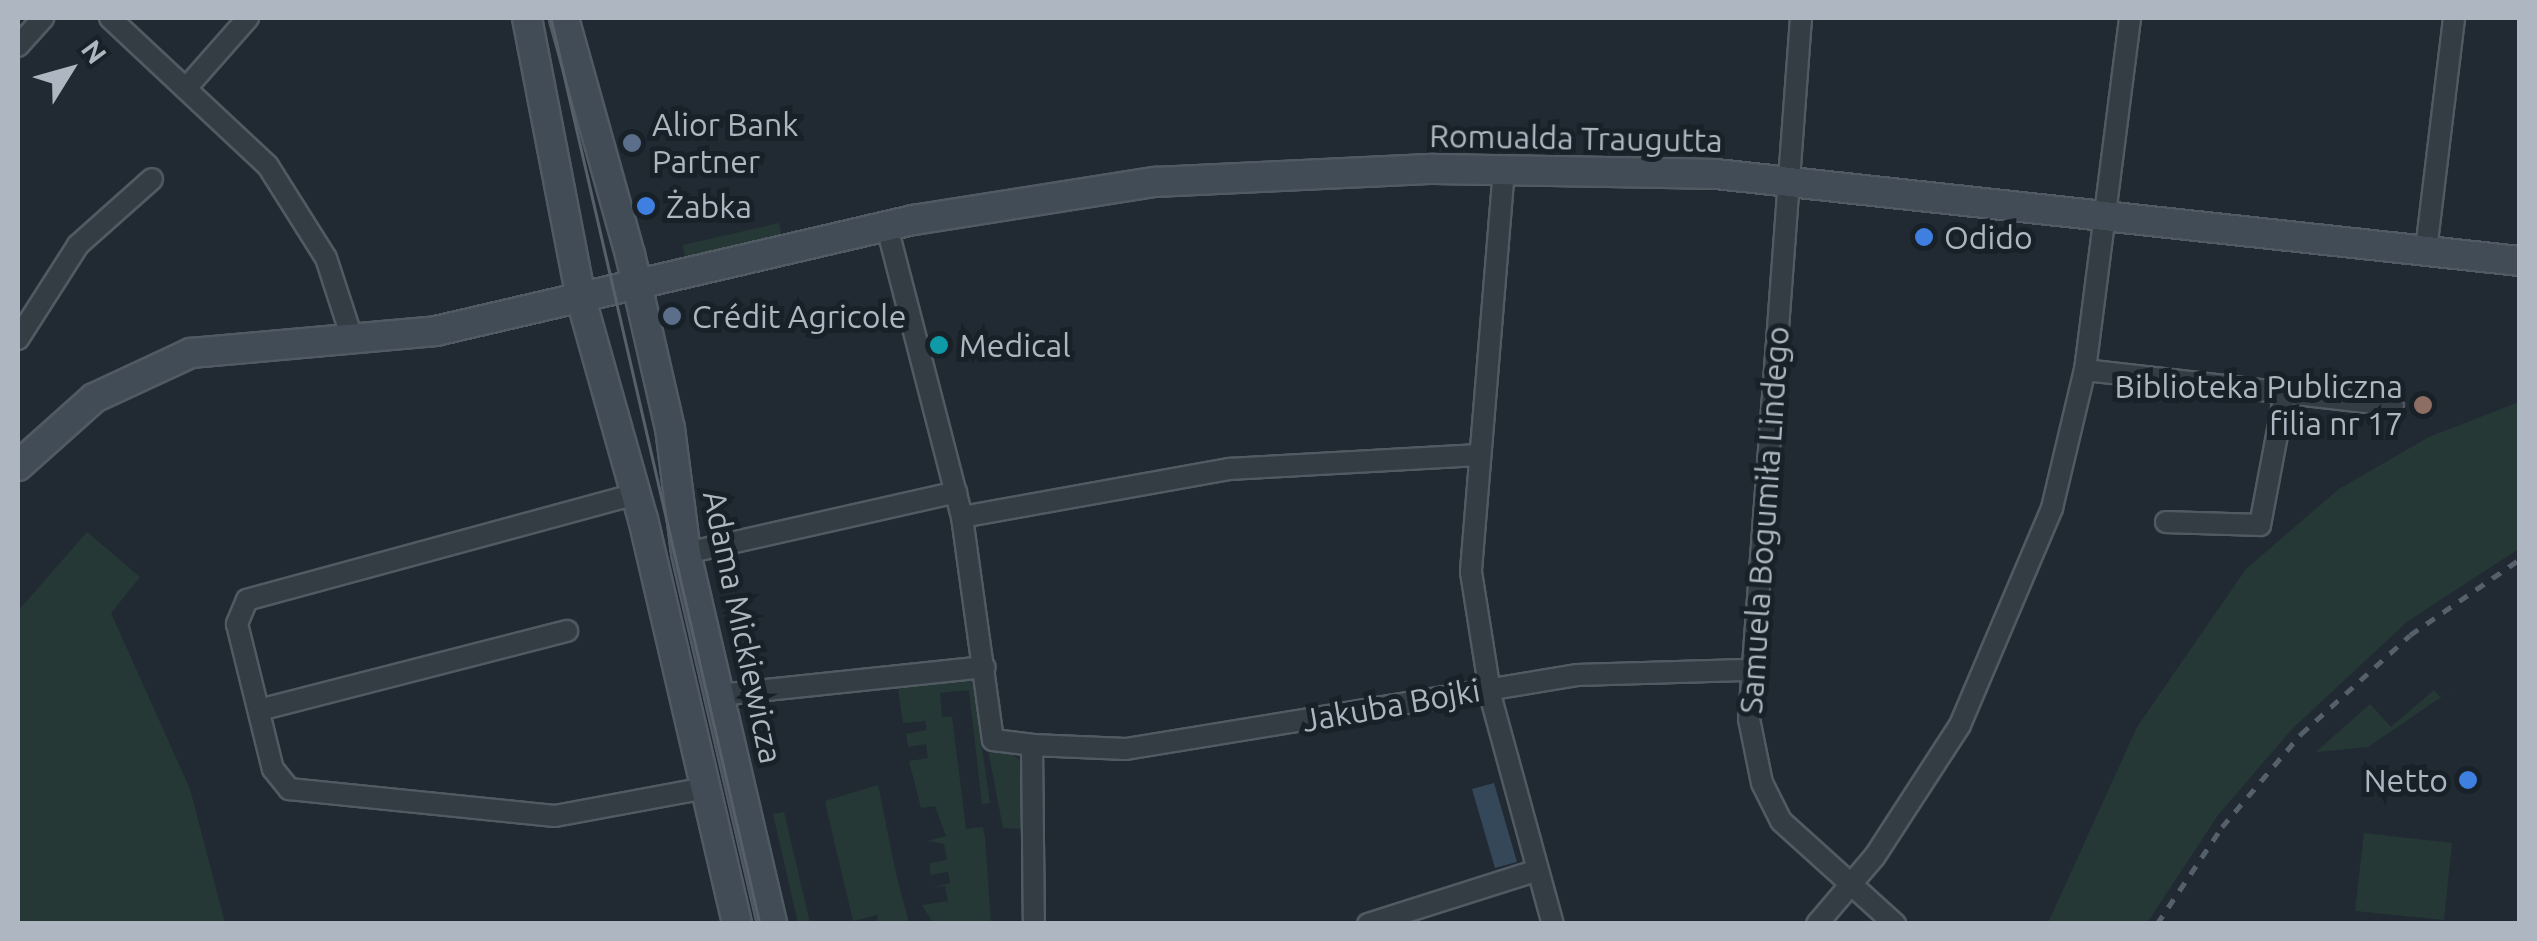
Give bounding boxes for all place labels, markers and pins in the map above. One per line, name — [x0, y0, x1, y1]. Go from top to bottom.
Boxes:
place label: Alior Bank Partner — [652, 106, 798, 181]
marker: Alior Bank Partner — [621, 132, 643, 154]
place label: Żabka — [666, 187, 752, 225]
marker: Żabka — [635, 195, 657, 217]
place label: Odido — [1944, 218, 2033, 256]
marker: Odido — [1913, 226, 1935, 248]
place label: Crédit Agricole — [692, 297, 906, 335]
marker: Crédit Agricole — [661, 305, 683, 327]
place label: Medical — [959, 326, 1071, 364]
marker: Medical — [928, 334, 950, 356]
place label: Biblioteka Publiczna filia nr 17 — [2115, 368, 2403, 443]
marker: Biblioteka Publiczna filia nr 17 — [2412, 394, 2434, 416]
place label: Netto — [2364, 761, 2448, 799]
marker: Netto — [2457, 769, 2479, 791]

